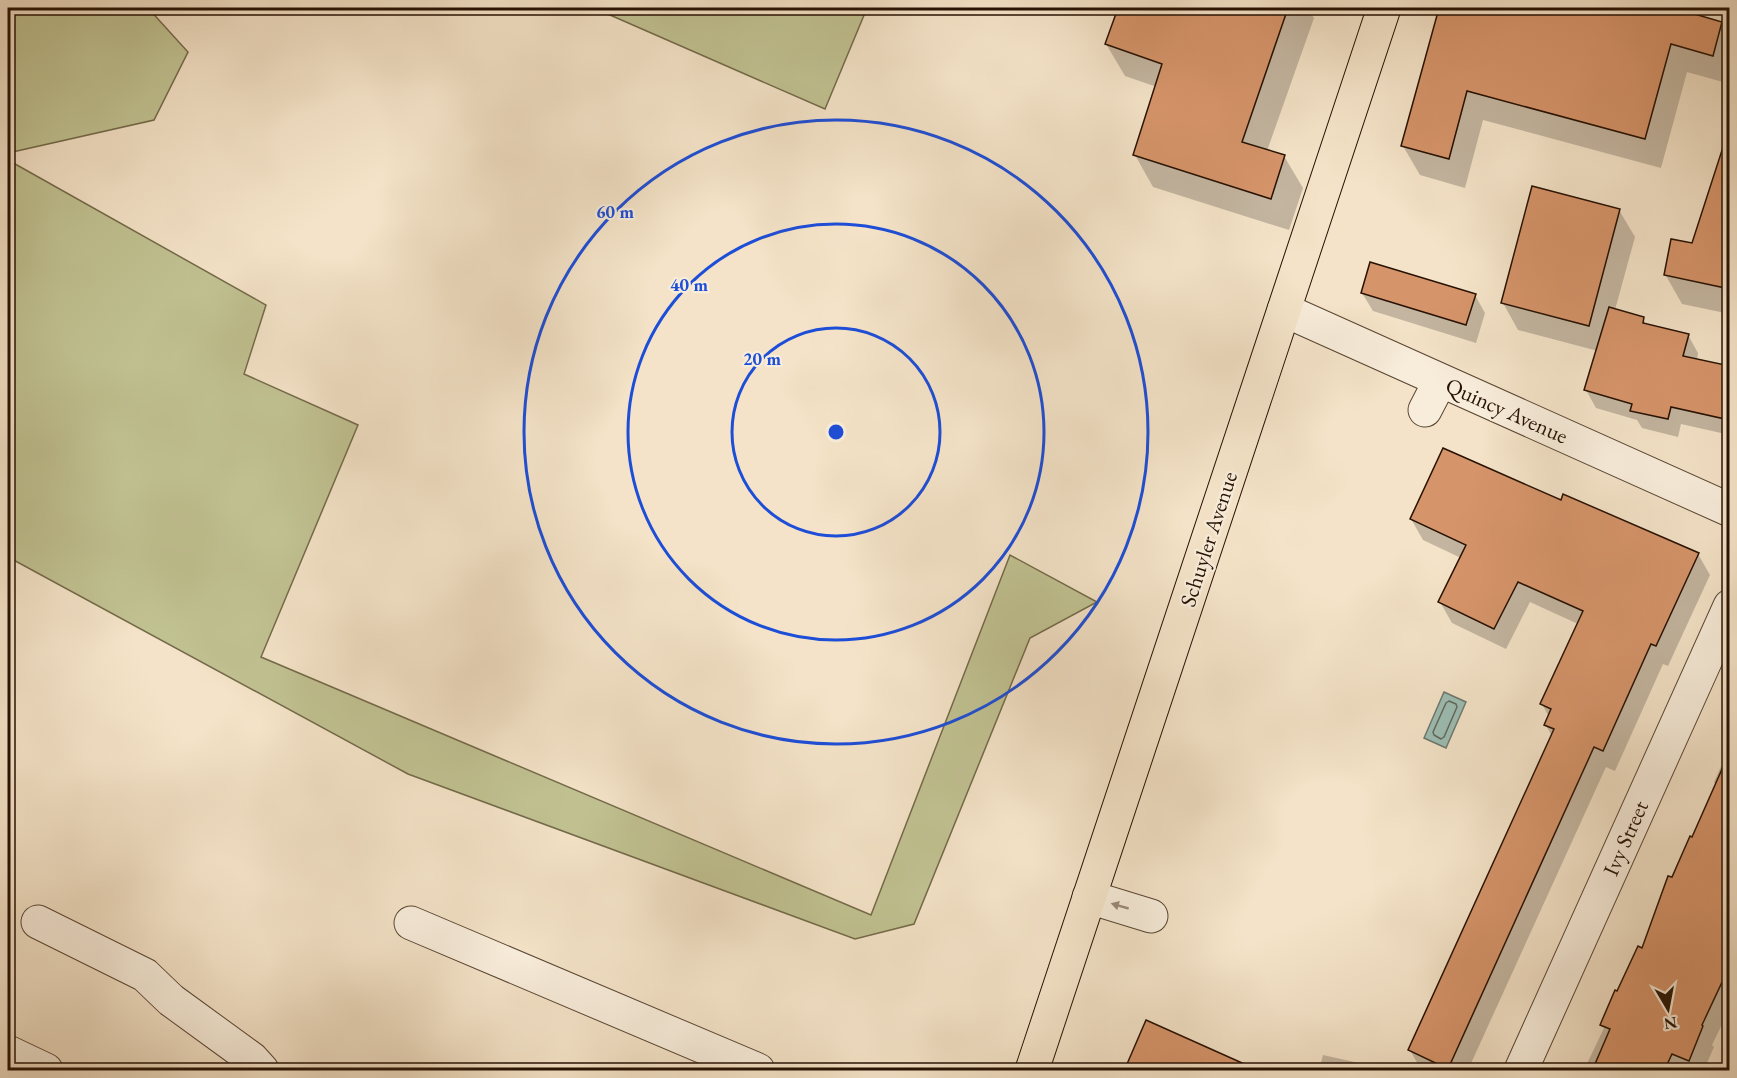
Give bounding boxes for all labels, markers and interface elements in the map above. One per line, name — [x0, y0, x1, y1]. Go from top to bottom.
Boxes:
text: 60 m — [596, 200, 634, 223]
text: 40 m — [670, 273, 708, 296]
text: 20 m — [743, 347, 781, 370]
street label: Quincy Avenue — [1441, 371, 1573, 451]
centre of rings — [826, 422, 846, 442]
street label: Schuyler Avenue — [1173, 467, 1244, 610]
street label: Ivy Street — [1596, 796, 1655, 880]
one-way arrow — [1111, 901, 1129, 910]
north arrow — [1638, 979, 1698, 1039]
text: N — [1662, 1012, 1679, 1035]

